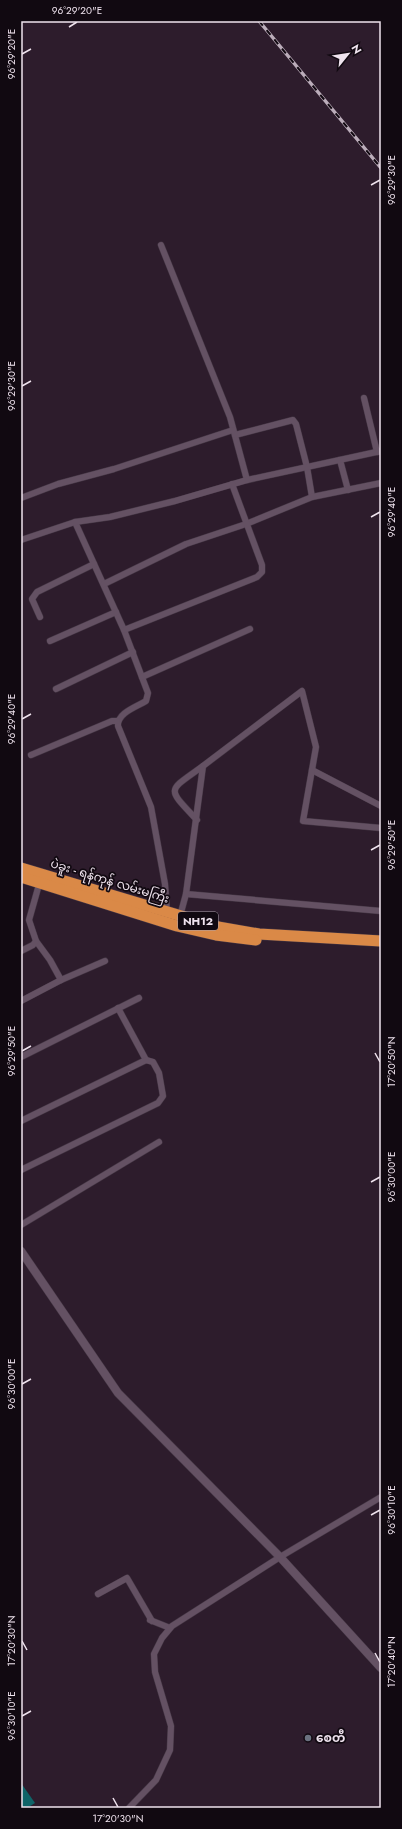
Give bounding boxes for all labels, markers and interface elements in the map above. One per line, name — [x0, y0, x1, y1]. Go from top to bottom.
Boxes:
text: 96°29'20"E — [52, 3, 102, 18]
text: 96°29'20"E — [4, 29, 19, 79]
north arrow — [328, 34, 368, 74]
text: N — [348, 41, 366, 57]
text: 96°29'30"E — [384, 155, 399, 205]
text: 96°29'30"E — [4, 361, 19, 411]
text: 96°29'40"E — [384, 487, 399, 537]
text: 96°29'40"E — [4, 694, 19, 744]
text: 96°29'50"E — [384, 820, 399, 870]
street label: ပဲခူး - ရန်ကုန် လမ်းမကြီး — [48, 854, 172, 909]
road number: NH12 — [178, 912, 218, 930]
text: 96°29'50"E — [4, 1026, 19, 1076]
text: 17°20'50"N — [384, 1036, 399, 1088]
text: 96°30'00"E — [384, 1152, 399, 1202]
text: 96°30'00"E — [4, 1359, 19, 1409]
text: 96°30'10"E — [384, 1485, 399, 1535]
text: 17°20'30"N — [4, 1616, 19, 1666]
text: 17°20'40"N — [384, 1636, 399, 1688]
text: 96°30'10"E — [4, 1691, 19, 1741]
place label: စေတီ — [316, 1729, 345, 1747]
marker: စေတီ — [303, 1733, 313, 1743]
text: 17°20'30"N — [93, 1811, 143, 1826]

